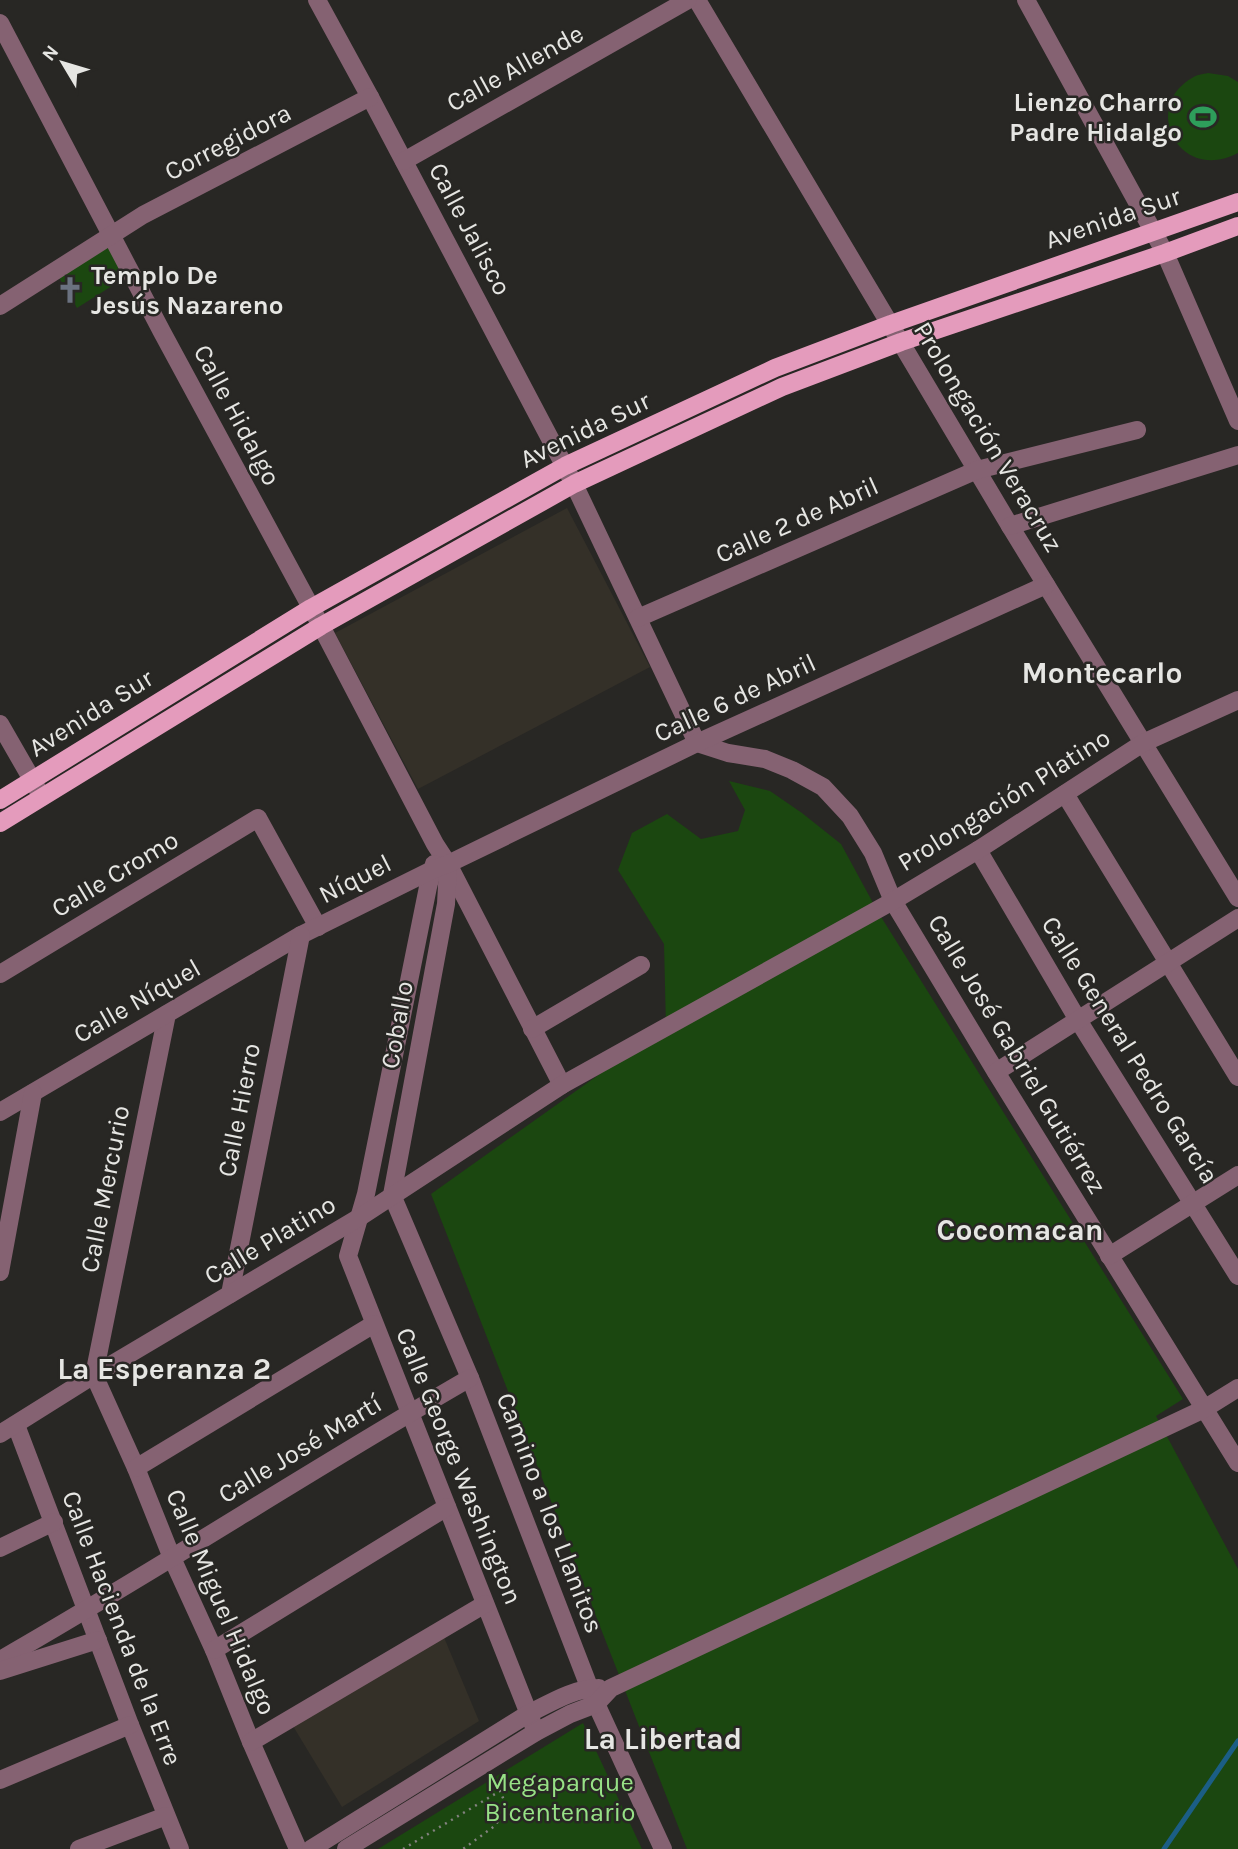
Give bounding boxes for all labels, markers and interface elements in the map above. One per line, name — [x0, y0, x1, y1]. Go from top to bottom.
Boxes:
street label: Calle Allende — [441, 18, 589, 118]
north arrow — [28, 28, 98, 98]
text: N — [38, 41, 63, 65]
place label: Lienzo Charro Padre Hidalgo — [1009, 87, 1182, 148]
street label: Corregidora — [159, 97, 297, 187]
sports icon: Lienzo Charro Padre Hidalgo — [1188, 102, 1218, 132]
street label: Calle Jalisco — [422, 158, 518, 300]
street label: Avenida Sur — [1041, 180, 1185, 256]
place label: Templo De Jesús Nazareno — [91, 260, 283, 321]
church icon: Templo De Jesús Nazareno — [55, 275, 85, 305]
street label: Prolongación Veracruz — [907, 316, 1069, 558]
street label: Calle Hidalgo — [187, 339, 287, 491]
street label: Avenida Sur — [515, 385, 656, 475]
street label: Calle 2 de Abril — [711, 470, 883, 570]
street label: Calle 6 de Abril — [649, 647, 821, 749]
district label: Montecarlo — [1022, 655, 1182, 691]
street label: Avenida Sur — [23, 662, 159, 763]
street label: Prolongación Platino — [892, 722, 1116, 878]
street label: Calle Cromo — [46, 824, 184, 924]
street label: Níquel — [314, 848, 396, 910]
street label: Calle José Gabriel Gutiérrez — [921, 909, 1113, 1199]
street label: Calle General Pedro García — [1035, 911, 1225, 1189]
street label: Calle Níquel — [68, 952, 206, 1050]
street label: Coballo — [374, 979, 420, 1071]
street label: Calle Hierro — [211, 1040, 267, 1180]
street label: Calle Mercurio — [74, 1103, 136, 1275]
street label: Calle Platino — [199, 1189, 341, 1291]
district label: Cocomacan — [937, 1212, 1104, 1248]
street label: Calle George Washington — [389, 1323, 529, 1609]
district label: La Esperanza 2 — [57, 1351, 271, 1387]
street label: Calle José Martí — [213, 1388, 388, 1510]
street label: Camino a los Llanitos — [490, 1388, 610, 1638]
street label: Calle Miguel Hidalgo — [159, 1484, 283, 1720]
street label: Calle Hacienda de la Erre — [55, 1486, 189, 1770]
district label: La Libertad — [584, 1721, 742, 1757]
park label: Megaparque Bicentenario — [485, 1767, 635, 1828]

